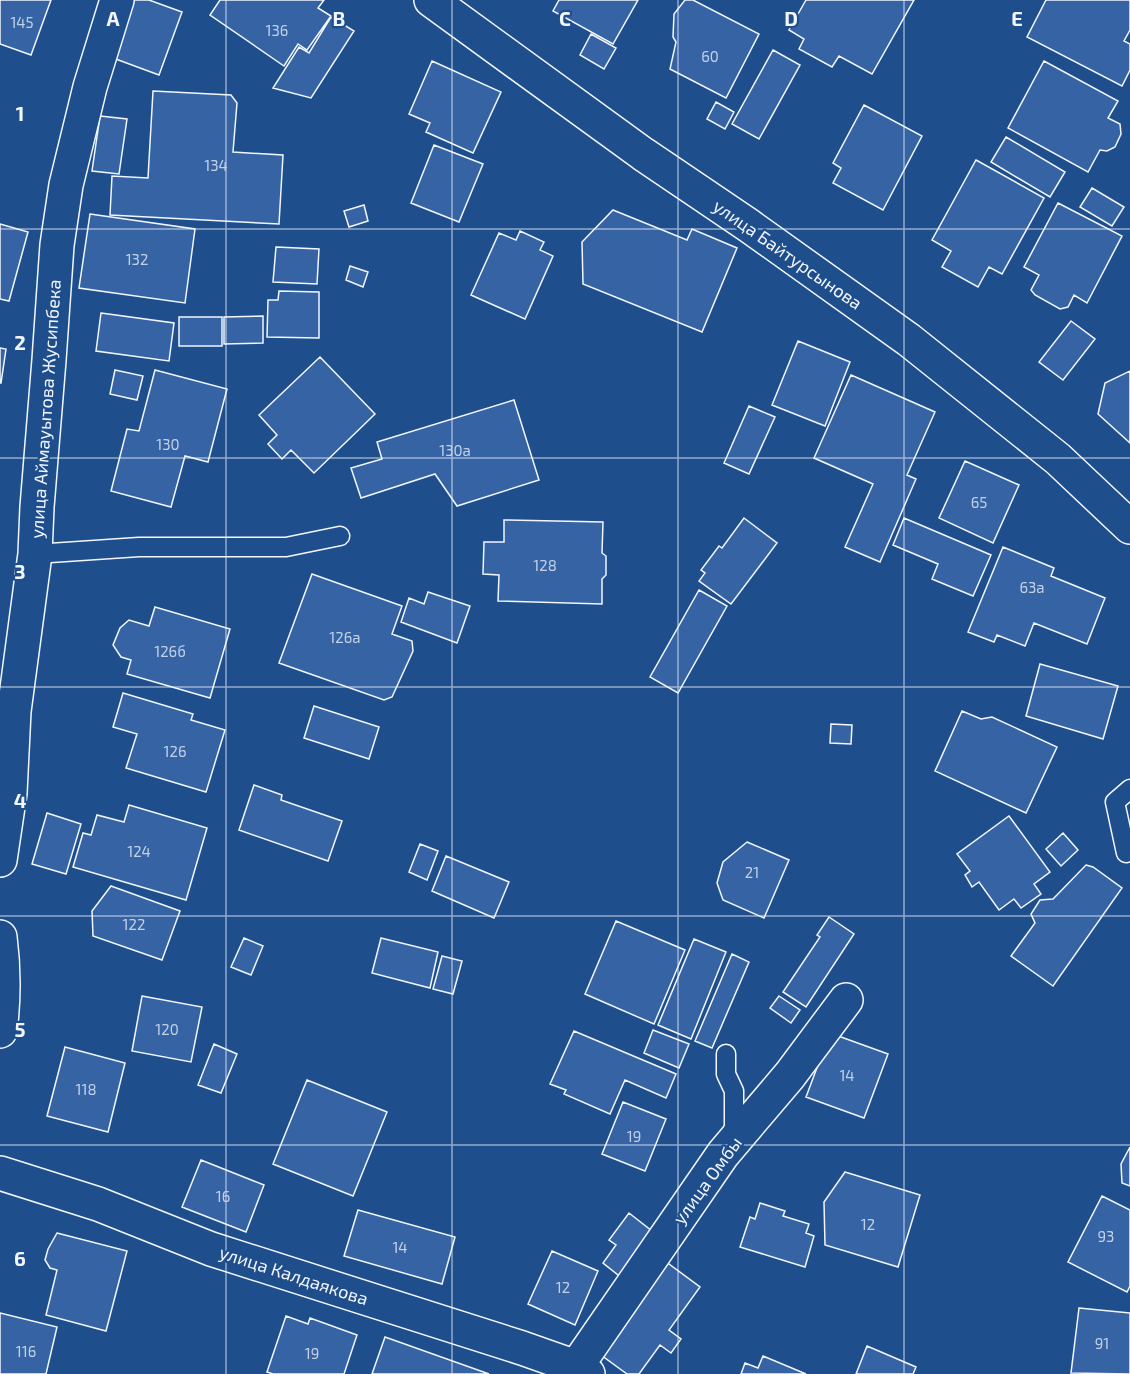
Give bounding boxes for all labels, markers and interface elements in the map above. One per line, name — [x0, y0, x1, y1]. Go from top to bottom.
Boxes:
text: A — [106, 6, 120, 30]
text: B — [333, 6, 345, 30]
text: C — [559, 6, 571, 30]
text: D — [784, 6, 798, 30]
text: E — [1011, 6, 1023, 30]
house number: 145 — [10, 13, 34, 31]
house number: 136 — [266, 21, 288, 39]
house number: 60 — [701, 47, 719, 65]
text: 1 — [16, 101, 24, 125]
house number: 134 — [204, 156, 228, 174]
street label: улица Байтурсынова — [709, 194, 867, 314]
house number: 132 — [126, 250, 148, 268]
street label: улица Аймауытова Жусипбека — [25, 279, 65, 539]
text: 2 — [14, 330, 26, 354]
house number: 130 — [156, 435, 180, 453]
house number: 130а — [439, 441, 471, 459]
house number: 65 — [971, 493, 987, 511]
house number: 128 — [533, 556, 557, 574]
text: 3 — [14, 559, 26, 583]
house number: 63а — [1019, 578, 1045, 596]
house number: 126а — [329, 628, 361, 646]
house number: 126б — [154, 642, 186, 660]
house number: 126 — [164, 742, 186, 760]
text: 4 — [14, 788, 27, 812]
house number: 124 — [127, 842, 151, 860]
house number: 21 — [745, 863, 759, 881]
house number: 122 — [123, 915, 145, 933]
text: 5 — [14, 1017, 26, 1041]
house number: 120 — [155, 1020, 179, 1038]
house number: 14 — [839, 1066, 855, 1084]
house number: 118 — [75, 1080, 97, 1098]
house number: 19 — [627, 1127, 641, 1145]
street label: улица Омбы — [668, 1132, 746, 1228]
house number: 16 — [216, 1187, 230, 1205]
house number: 12 — [861, 1215, 875, 1233]
house number: 93 — [1098, 1227, 1114, 1245]
house number: 14 — [392, 1238, 408, 1256]
street label: улица Калдаякова — [217, 1241, 371, 1309]
text: 6 — [14, 1246, 26, 1270]
house number: 12 — [556, 1278, 570, 1296]
house number: 91 — [1095, 1334, 1109, 1352]
house number: 116 — [16, 1342, 36, 1360]
house number: 19 — [305, 1344, 319, 1362]

